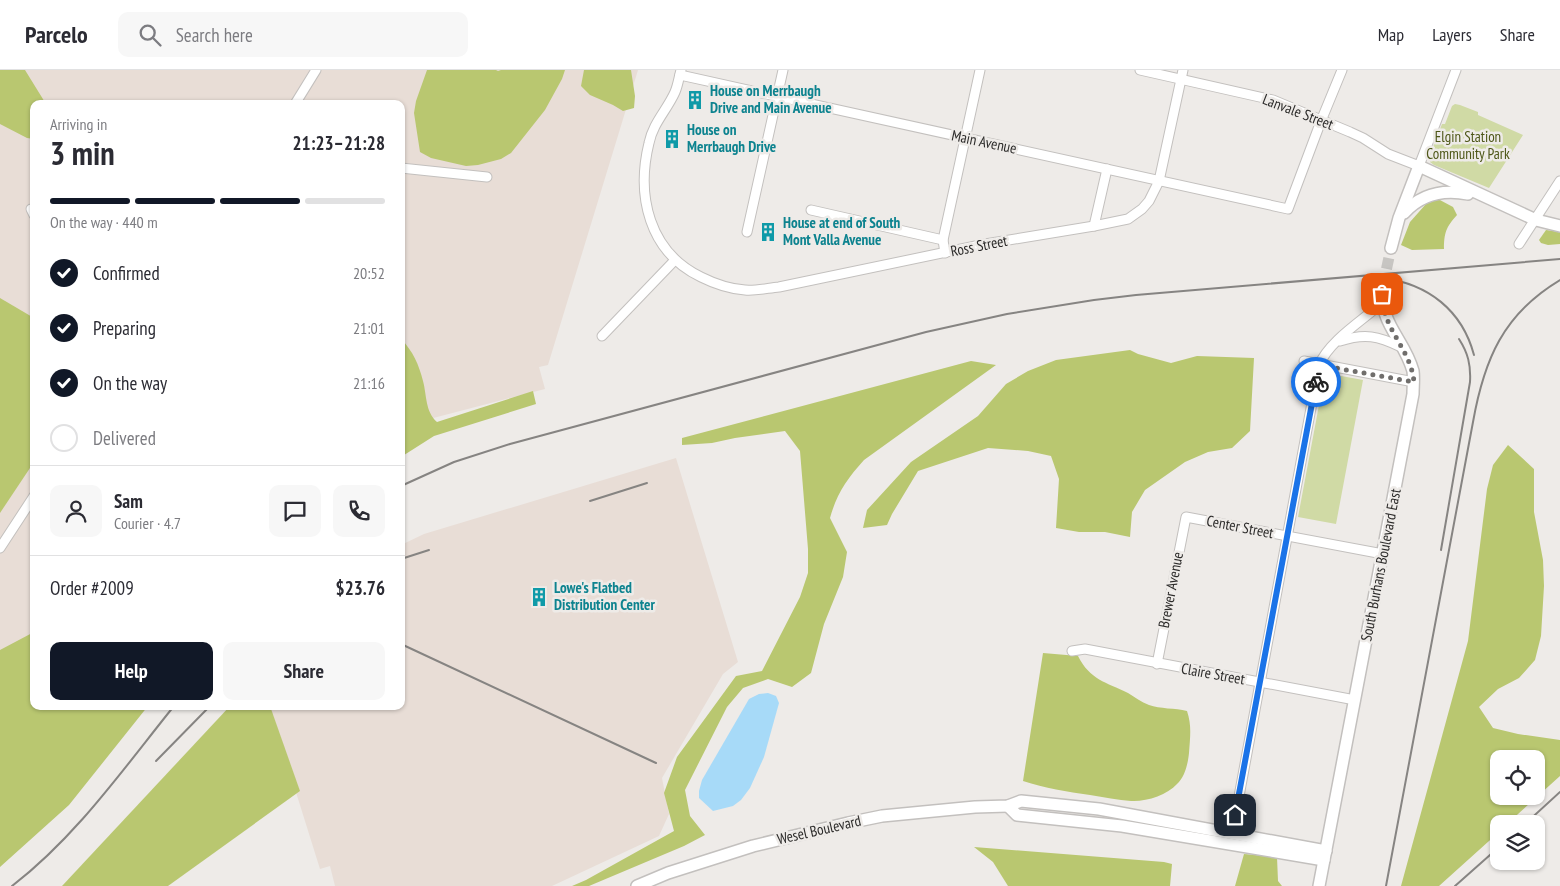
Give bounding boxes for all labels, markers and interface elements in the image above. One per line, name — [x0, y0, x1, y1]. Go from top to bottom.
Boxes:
search box — [118, 12, 468, 57]
text: Parcelo — [25, 19, 88, 50]
icon: search — [136, 21, 164, 49]
text: Search here — [176, 23, 253, 47]
text: Map — [1378, 23, 1404, 46]
text: Layers — [1432, 23, 1472, 46]
text: Share — [1500, 23, 1535, 46]
place label: House on Merrbaugh Drive and Main Avenue — [710, 81, 832, 117]
building icon: House on Merrbaugh Drive and Main Avenue — [684, 89, 706, 111]
street label: Lanvale Street — [1260, 89, 1336, 134]
text: Arriving in — [50, 114, 107, 134]
place label: House on Merrbaugh Drive — [687, 120, 776, 156]
street label: Main Avenue — [950, 125, 1018, 158]
park label: Elgin Station Community Park — [1426, 127, 1510, 163]
building icon: House on Merrbaugh Drive — [661, 128, 683, 150]
text: 21:23–21:28 — [292, 131, 385, 155]
text: 3 min — [50, 132, 115, 174]
text: On the way · 440 m — [50, 212, 158, 232]
place label: House at end of South Mont Valla Avenue — [783, 213, 901, 249]
building icon: House at end of South Mont Valla Avenue — [757, 221, 779, 243]
street label: Ross Street — [949, 231, 1009, 260]
icon: check — [50, 259, 78, 287]
text: Confirmed — [93, 261, 160, 285]
text: 20:52 — [353, 263, 385, 283]
pin — [1361, 273, 1403, 315]
icon: bag — [1368, 280, 1396, 308]
icon: check — [50, 314, 78, 342]
text: Preparing — [93, 316, 156, 340]
text: 21:01 — [353, 318, 385, 338]
courier — [1291, 357, 1341, 407]
icon: bike — [1302, 368, 1330, 396]
icon: check — [50, 369, 78, 397]
text: On the way — [93, 371, 167, 395]
text: 21:16 — [353, 373, 385, 393]
text: Delivered — [93, 426, 156, 450]
button: person — [50, 485, 102, 537]
button: chat — [269, 485, 321, 537]
button: phone — [333, 485, 385, 537]
street label: South Burhans Boulevard East — [1356, 487, 1405, 643]
text: Sam — [114, 489, 143, 513]
street label: Center Street — [1205, 511, 1275, 542]
text: Courier · 4.7 — [114, 513, 181, 533]
street label: Brewer Avenue — [1154, 550, 1187, 630]
text: Order #2009 — [50, 576, 134, 600]
text: $23.76 — [336, 576, 385, 600]
place label: Lowe's Flatbed Distribution Center — [554, 578, 656, 614]
building icon: Lowe's Flatbed Distribution Center — [528, 586, 550, 608]
button: Help — [50, 642, 213, 700]
button: Share — [223, 642, 385, 700]
street label: Claire Street — [1180, 659, 1246, 688]
map controls — [1490, 750, 1545, 870]
button: locate — [1490, 750, 1545, 805]
pin — [1214, 794, 1256, 836]
icon: home — [1221, 801, 1249, 829]
street label: Wesel Boulevard — [775, 811, 863, 848]
button: layers — [1490, 815, 1545, 870]

